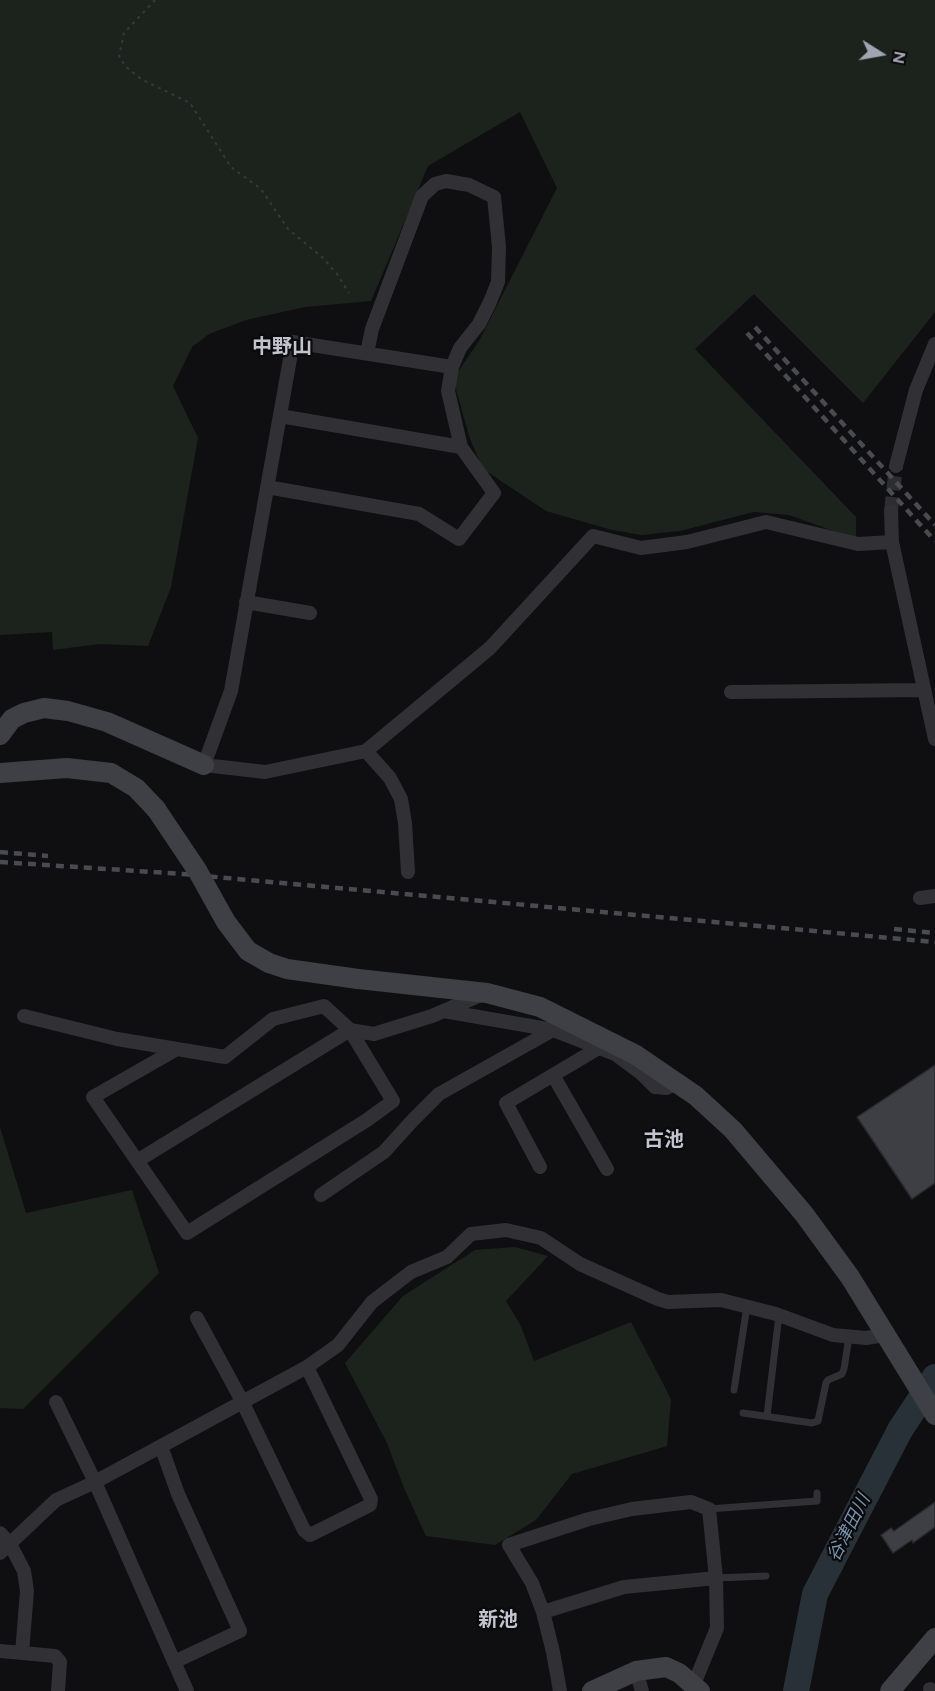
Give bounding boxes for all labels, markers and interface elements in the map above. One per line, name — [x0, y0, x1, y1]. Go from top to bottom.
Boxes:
north arrow — [851, 24, 911, 84]
text: N — [889, 50, 910, 65]
district label: 中野山 — [252, 335, 312, 359]
district label: 古池 — [644, 1128, 684, 1152]
water label: 谷津田川 — [823, 1491, 875, 1565]
district label: 新池 — [478, 1608, 518, 1632]

